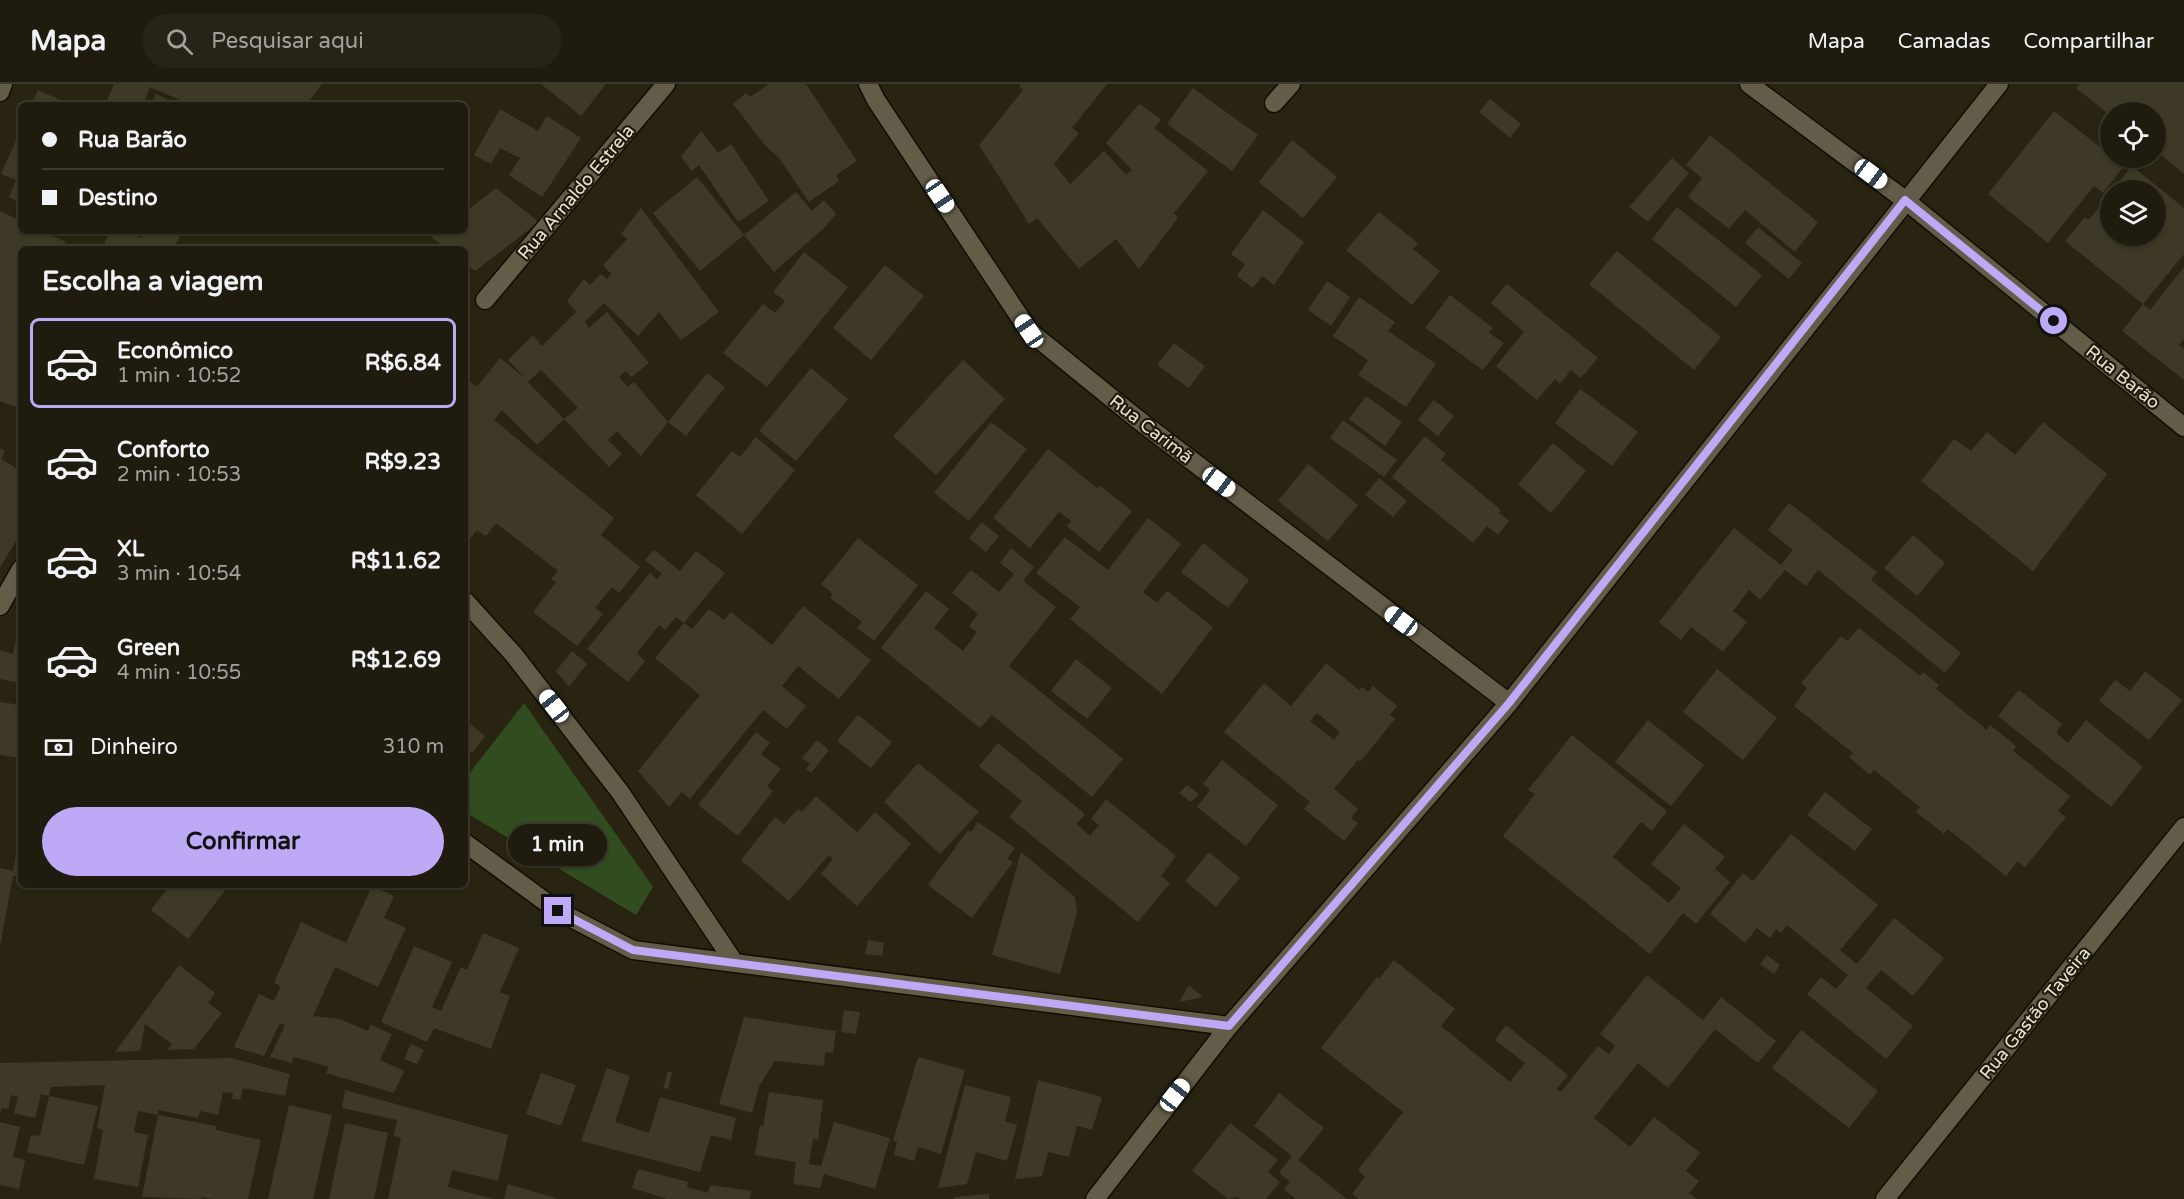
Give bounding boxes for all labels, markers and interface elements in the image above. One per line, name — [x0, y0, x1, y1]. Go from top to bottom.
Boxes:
search box — [142, 14, 562, 68]
text: Mapa — [30, 24, 106, 58]
icon: search — [163, 25, 196, 58]
text: Pesquisar aqui — [211, 28, 364, 54]
text: Mapa — [1808, 29, 1865, 54]
text: Camadas — [1898, 29, 1990, 54]
text: Compartilhar — [2023, 29, 2154, 54]
map controls — [2100, 102, 2166, 246]
button: locate — [2100, 102, 2166, 168]
street label: Rua Arnaldo Estrela — [513, 120, 639, 264]
text: Rua Barão — [78, 127, 187, 153]
car — [1851, 156, 1891, 192]
car — [922, 176, 958, 216]
button: layers — [2100, 180, 2166, 246]
text: Destino — [78, 185, 158, 211]
text: Escolha a viagem — [42, 265, 264, 298]
route start — [2040, 307, 2067, 334]
car — [1011, 311, 1047, 351]
icon: car — [45, 336, 99, 390]
text: Econômico — [117, 338, 233, 364]
street label: Rua Barão — [2081, 340, 2165, 414]
text: R$6.84 — [365, 350, 441, 376]
text: 1 min · 10:52 — [117, 364, 241, 388]
street label: Rua Carimã — [1105, 390, 1197, 468]
icon: car — [45, 435, 99, 489]
text: Conforto — [117, 437, 210, 463]
text: R$9.23 — [365, 449, 441, 475]
text: 2 min · 10:53 — [117, 463, 241, 487]
car — [1199, 464, 1239, 500]
icon: car — [45, 534, 99, 588]
text: XL — [117, 536, 144, 562]
text: R$11.62 — [351, 548, 441, 574]
text: 3 min · 10:54 — [117, 562, 241, 586]
car — [1381, 603, 1421, 639]
icon: car — [45, 633, 99, 687]
text: Green — [117, 635, 180, 661]
text: R$12.69 — [351, 647, 441, 673]
text: 4 min · 10:55 — [117, 661, 241, 685]
car — [536, 686, 572, 726]
icon: cash — [42, 731, 75, 764]
text: Dinheiro — [90, 734, 178, 760]
text: 310 m — [383, 735, 444, 759]
button: Confirmar — [42, 807, 444, 876]
callout: 1 min — [508, 824, 608, 866]
text: 1 min — [531, 833, 584, 857]
route end — [544, 897, 571, 924]
street label: Rua Gastão Taveira — [1975, 942, 2095, 1084]
car — [1157, 1075, 1193, 1115]

